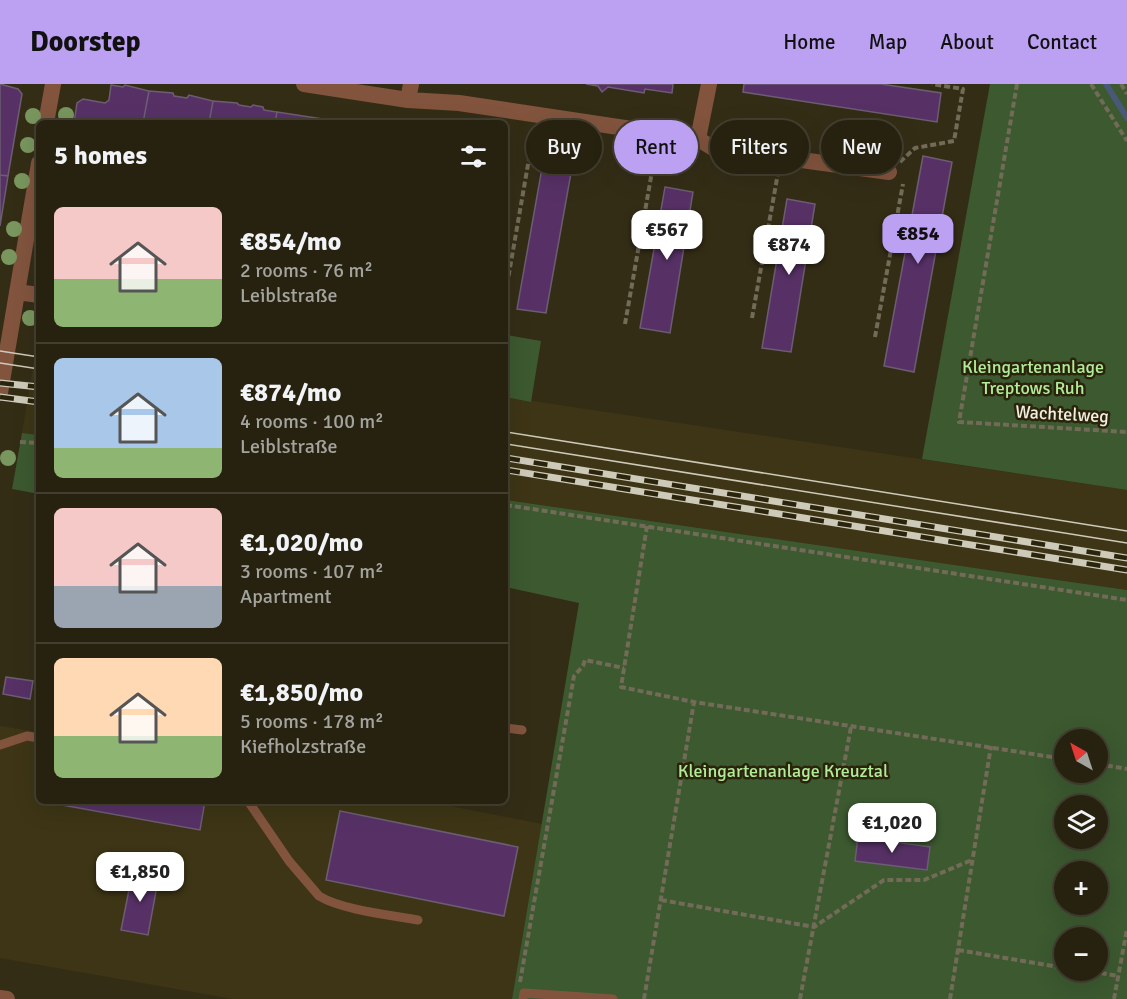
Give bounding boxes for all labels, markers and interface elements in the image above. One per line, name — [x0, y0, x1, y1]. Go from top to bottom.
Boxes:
text: Doorstep — [30, 25, 141, 59]
text: Home — [783, 29, 836, 55]
text: Map — [869, 29, 907, 55]
text: About — [940, 29, 994, 55]
text: Contact — [1027, 29, 1097, 55]
chip: Buy — [526, 120, 602, 174]
chip: Rent — [614, 120, 698, 174]
chip: Filters — [710, 120, 809, 174]
chip: New — [821, 120, 902, 174]
text: 5 homes — [54, 140, 147, 172]
icon: filters — [457, 140, 490, 173]
pin: €567 — [631, 210, 703, 261]
pin: €854 — [882, 214, 954, 265]
text: €567 — [645, 217, 689, 242]
text: €854 — [896, 221, 940, 246]
pin: €874 — [753, 225, 825, 276]
text: €854/mo — [240, 226, 341, 258]
icon: home — [102, 231, 174, 303]
text: €874 — [767, 232, 811, 257]
text: 2 rooms · 76 m² — [240, 258, 373, 283]
text: Leiblstraße — [240, 283, 337, 308]
park label: Kleingartenanlage Treptows Ruh — [962, 356, 1104, 399]
text: €874/mo — [240, 377, 341, 409]
icon: home — [102, 382, 174, 454]
street label: Wachtelweg — [1015, 401, 1109, 427]
text: 4 rooms · 100 m² — [240, 409, 384, 434]
text: Leiblstraße — [240, 434, 337, 459]
text: €1,020/mo — [240, 527, 363, 559]
icon: home — [102, 532, 174, 604]
text: 3 rooms · 107 m² — [240, 559, 384, 584]
text: Apartment — [240, 584, 332, 609]
text: €1,850/mo — [240, 677, 363, 709]
icon: home — [102, 682, 174, 754]
text: 5 rooms · 178 m² — [240, 709, 384, 734]
north arrow — [1054, 729, 1108, 783]
map controls — [1054, 729, 1108, 981]
text: Kiefholzstraße — [240, 734, 366, 759]
park label: Kleingartenanlage Kreuztal — [678, 760, 888, 782]
button: layers — [1054, 795, 1108, 849]
pin: €1,020 — [843, 803, 941, 854]
text: €1,020 — [862, 810, 922, 835]
pin: €1,850 — [91, 852, 189, 903]
text: €1,850 — [110, 859, 170, 884]
button: + — [1054, 861, 1108, 915]
button: − — [1054, 927, 1108, 981]

